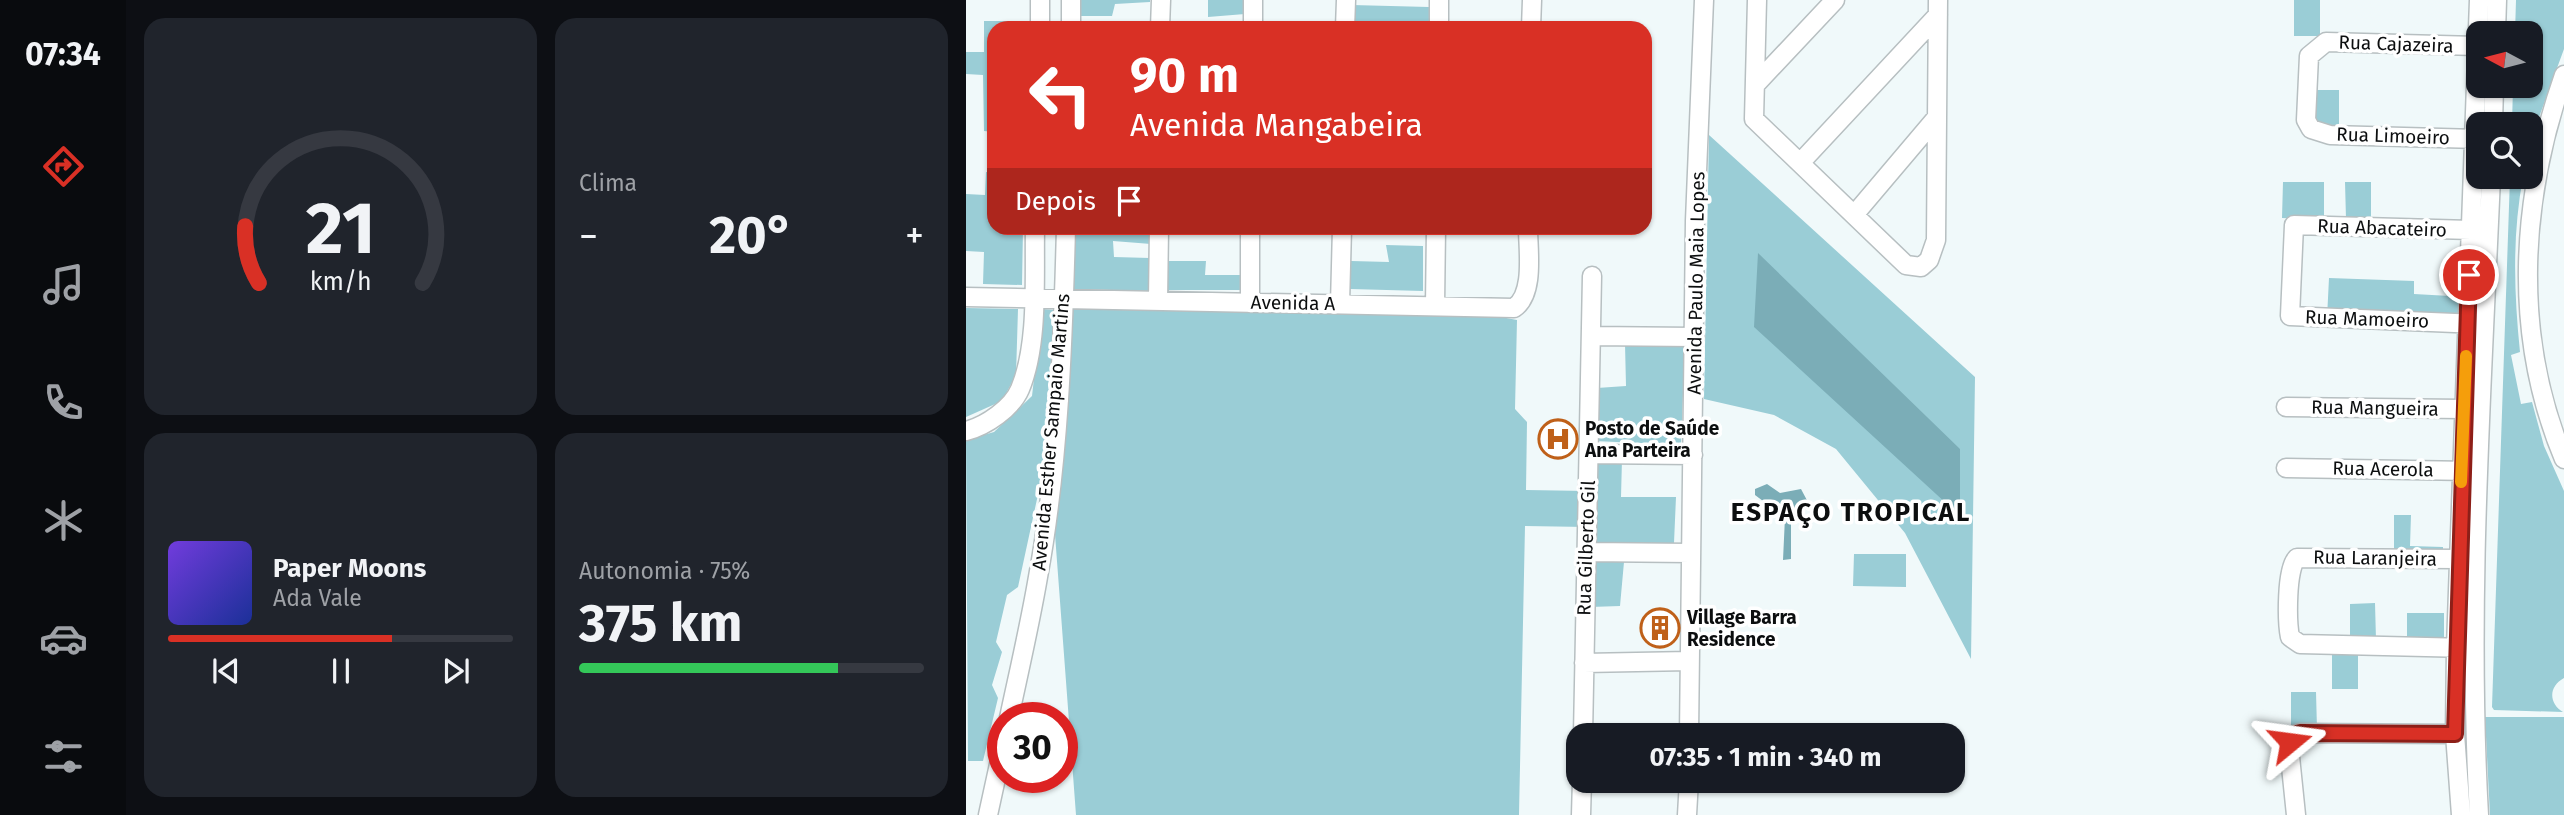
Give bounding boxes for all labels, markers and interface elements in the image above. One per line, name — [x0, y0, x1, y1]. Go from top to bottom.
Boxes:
north arrow — [2466, 21, 2543, 98]
map controls — [2466, 21, 2543, 189]
street label: Rua Cajazeira — [2338, 30, 2454, 58]
text: 07:34 — [25, 35, 101, 73]
text: 90 m — [1130, 46, 1239, 105]
icon: left — [1015, 49, 1106, 140]
text: Avenida Mangabeira — [1130, 106, 1423, 144]
button: search — [2466, 112, 2543, 189]
street label: Rua Limoeiro — [2336, 123, 2450, 149]
icon: directions — [39, 142, 88, 191]
text: Clima — [579, 169, 637, 197]
street label: Avenida Paulo Maia Lopes — [1683, 171, 1709, 395]
icon: arrive — [1110, 182, 1148, 220]
text: 21 — [306, 185, 375, 272]
text: Depois — [1015, 186, 1096, 217]
text: 20° — [709, 204, 794, 267]
text: − — [579, 213, 598, 259]
text: + — [905, 213, 924, 259]
street label: Rua Abacateiro — [2317, 214, 2447, 242]
pin — [2439, 245, 2499, 305]
icon: arrive — [2450, 256, 2488, 294]
icon: music — [39, 260, 88, 309]
text: km/h — [310, 266, 371, 296]
street label: Avenida A — [1250, 291, 1336, 315]
street label: Avenida Esther Sampaio Martins — [1027, 292, 1075, 571]
street label: Rua Mamoeiro — [2305, 305, 2429, 333]
icon: phone — [39, 378, 88, 427]
street label: Rua Mangueira — [2311, 395, 2439, 421]
place label: Posto de Saúde Ana Parteira — [1584, 417, 1719, 462]
hospital icon: Posto de Saúde Ana Parteira — [1537, 418, 1579, 460]
street label: Rua Acerola — [2332, 457, 2434, 481]
street label: Rua Gilberto Gil — [1572, 479, 1600, 616]
icon: climate — [39, 496, 88, 545]
district label: ESPAÇO TROPICAL — [1731, 497, 1971, 528]
street label: Rua Laranjeira — [2313, 545, 2437, 571]
text: Paper Moons — [273, 553, 426, 584]
text: Autonomia · 75% — [579, 557, 750, 585]
text: Ada Vale — [273, 584, 362, 612]
text: 375 km — [579, 592, 742, 655]
place label: Village Barra Residence — [1686, 606, 1797, 651]
building icon: Village Barra Residence — [1639, 607, 1681, 649]
icon: car — [39, 614, 88, 663]
icon: previous — [207, 652, 245, 690]
icon: pause — [322, 652, 360, 690]
icon: next — [437, 652, 475, 690]
speed limit sign: 30 — [987, 702, 1078, 793]
position arrow — [2253, 705, 2327, 779]
icon: filters — [39, 732, 88, 781]
text: 07:35 · 1 min · 340 m — [1649, 742, 1882, 773]

